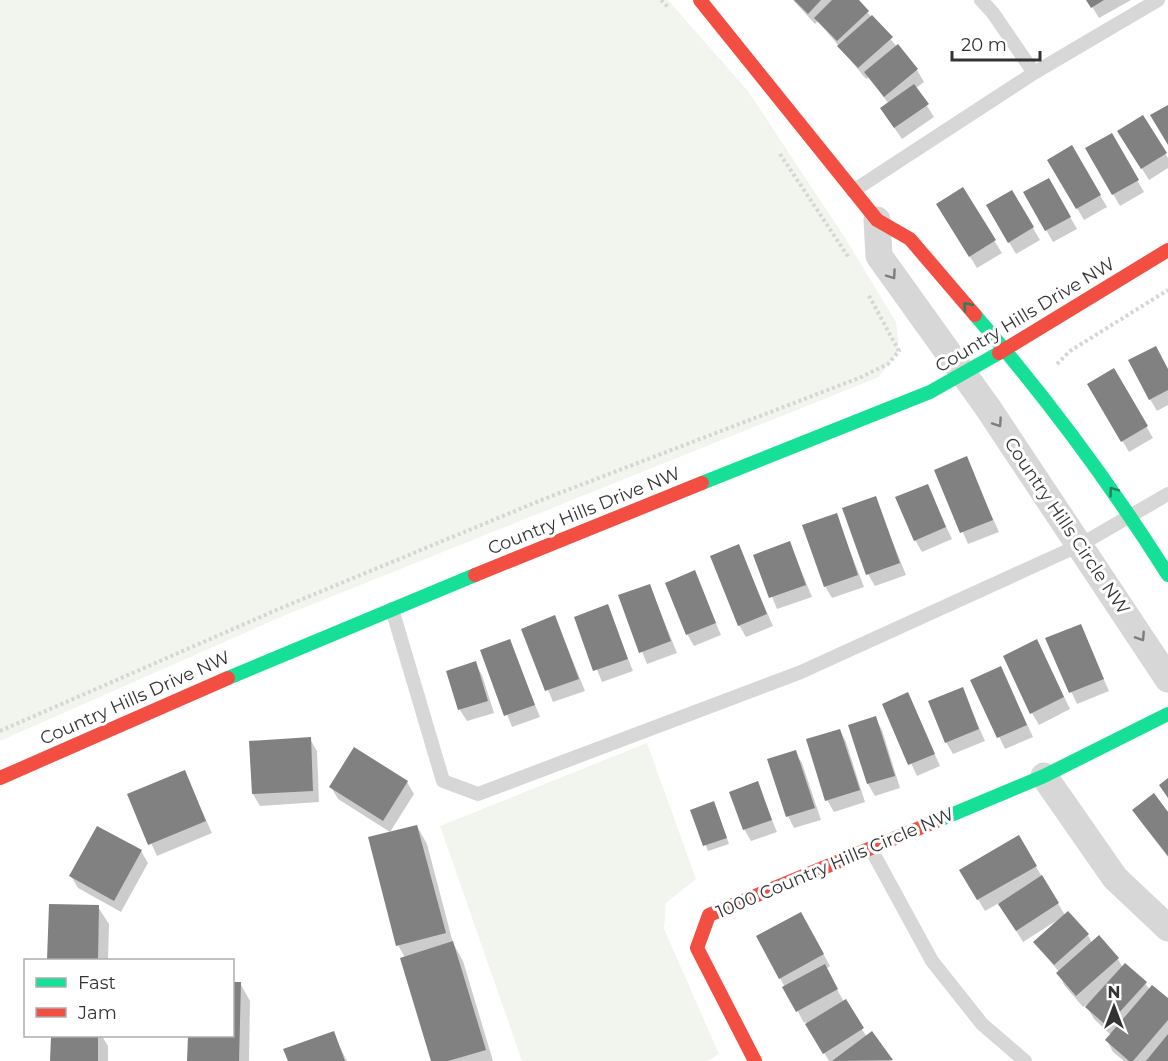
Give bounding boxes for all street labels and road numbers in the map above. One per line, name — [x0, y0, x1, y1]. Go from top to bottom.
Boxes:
street label: Country Hills Drive NW — [931, 253, 1119, 377]
street label: Country Hills Circle NW — [999, 433, 1135, 619]
street label: Country Hills Drive NW — [485, 462, 683, 560]
street label: Country Hills Drive NW — [37, 646, 233, 750]
street label: 1000 Country Hills Circle NW — [713, 803, 957, 923]

